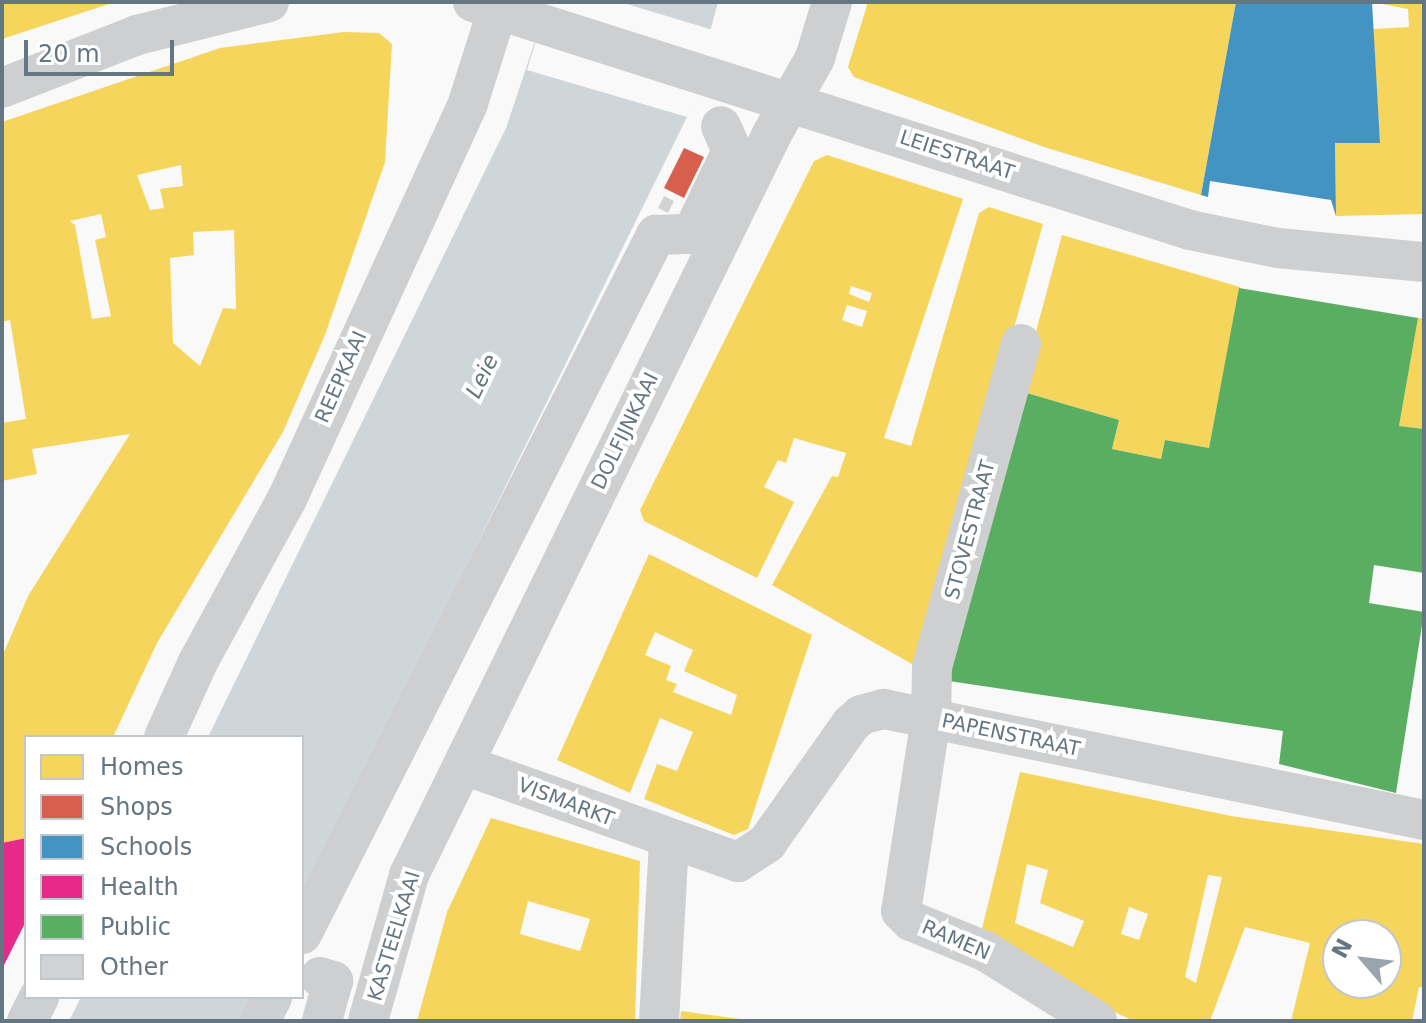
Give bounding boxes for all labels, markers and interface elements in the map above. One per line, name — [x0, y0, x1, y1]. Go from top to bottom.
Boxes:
scale bar — [28, 24, 178, 74]
text: 20 m — [38, 40, 100, 68]
street label: LEIESTRAAT — [897, 125, 1017, 185]
street label: REEPKAAI — [310, 327, 372, 427]
water label: Leie — [460, 350, 504, 402]
street label: DOLFIJNKAAI — [586, 369, 664, 493]
street label: STOVESTRAAT — [940, 458, 1000, 602]
street label: PAPENSTRAAT — [940, 709, 1082, 761]
legend — [24, 735, 304, 999]
text: Homes — [100, 753, 183, 781]
street label: VISMARKT — [515, 773, 617, 831]
text: Shops — [100, 793, 173, 821]
text: Schools — [100, 833, 192, 861]
street label: KASTEELKAAI — [363, 868, 425, 1004]
text: Health — [100, 873, 179, 901]
text: Public — [100, 913, 171, 941]
street label: RAMEN — [918, 915, 994, 965]
north arrow — [1322, 919, 1402, 999]
text: N — [1327, 934, 1357, 962]
text: Other — [100, 953, 168, 981]

